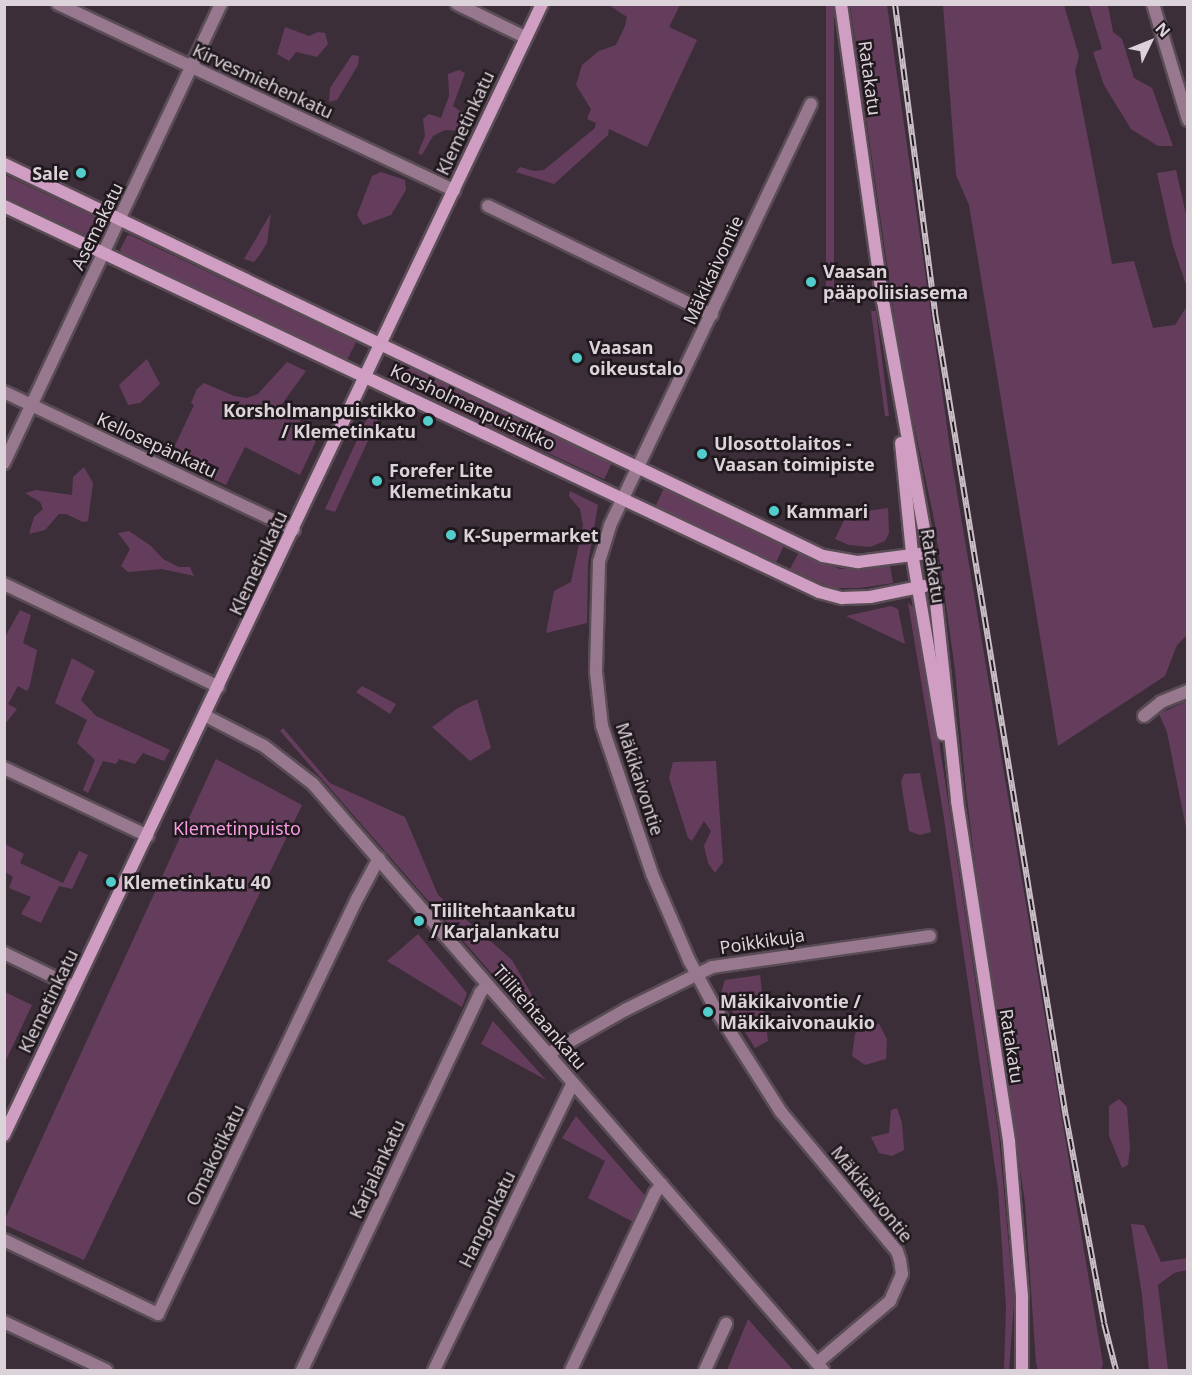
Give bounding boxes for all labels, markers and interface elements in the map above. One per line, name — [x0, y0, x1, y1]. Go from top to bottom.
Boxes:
north arrow — [1120, 12, 1180, 72]
text: N — [1151, 17, 1176, 42]
street label: Kirvesmiehenkatu — [189, 39, 337, 123]
street label: Ratakatu — [854, 39, 886, 117]
street label: Klemetinkatu — [431, 67, 499, 179]
place label: Sale — [32, 162, 69, 184]
marker: Sale — [74, 166, 88, 180]
street label: Asemakatu — [67, 179, 127, 273]
street label: Mäkikaivontie — [678, 212, 748, 328]
place label: Vaasan pääpoliisiasema — [823, 261, 968, 304]
marker: Vaasan pääpoliisiasema — [804, 275, 818, 289]
place label: Vaasan oikeustalo — [589, 337, 683, 380]
marker: Vaasan oikeustalo — [570, 351, 584, 365]
street label: Korsholmanpuistikko — [387, 359, 559, 455]
place label: Korsholmanpuistikko / Klemetinkatu — [223, 400, 416, 442]
street label: Kellosepänkatu — [94, 408, 220, 482]
marker: Korsholmanpuistikko / Klemetinkatu — [421, 414, 435, 428]
place label: Ulosottolaitos - Vaasan toimipiste — [714, 433, 875, 476]
marker: Ulosottolaitos - Vaasan toimipiste — [695, 447, 709, 461]
place label: Forefer Lite Klemetinkatu — [389, 460, 512, 502]
marker: Forefer Lite Klemetinkatu — [370, 474, 384, 488]
place label: Kammari — [786, 500, 868, 522]
marker: Kammari — [767, 504, 781, 518]
street label: Klemetinkatu — [224, 507, 292, 619]
place label: K-Supermarket — [463, 524, 599, 546]
street label: Ratakatu — [916, 527, 950, 605]
marker: K-Supermarket — [444, 528, 458, 542]
street label: Mäkikaivontie — [612, 720, 668, 838]
park label: Klemetinpuisto — [173, 817, 301, 839]
place label: Klemetinkatu 40 — [123, 871, 271, 893]
marker: Klemetinkatu 40 — [104, 875, 118, 889]
place label: Tiilitehtaankatu / Karjalankatu — [431, 900, 576, 942]
marker: Tiilitehtaankatu / Karjalankatu — [412, 914, 426, 928]
street label: Poikkikuja — [718, 924, 806, 958]
street label: Klemetinkatu — [14, 946, 82, 1056]
street label: Tiilitehtaankatu — [489, 960, 591, 1074]
place label: Mäkikaivontie / Mäkikaivonaukio — [720, 991, 875, 1034]
marker: Mäkikaivontie / Mäkikaivonaukio — [701, 1005, 715, 1019]
street label: Ratakatu — [995, 1007, 1029, 1085]
street label: Omakotikatu — [181, 1101, 249, 1209]
street label: Karjalankatu — [345, 1116, 409, 1222]
street label: Mäkikaivontie — [827, 1142, 917, 1246]
street label: Hangonkatu — [454, 1167, 520, 1271]

